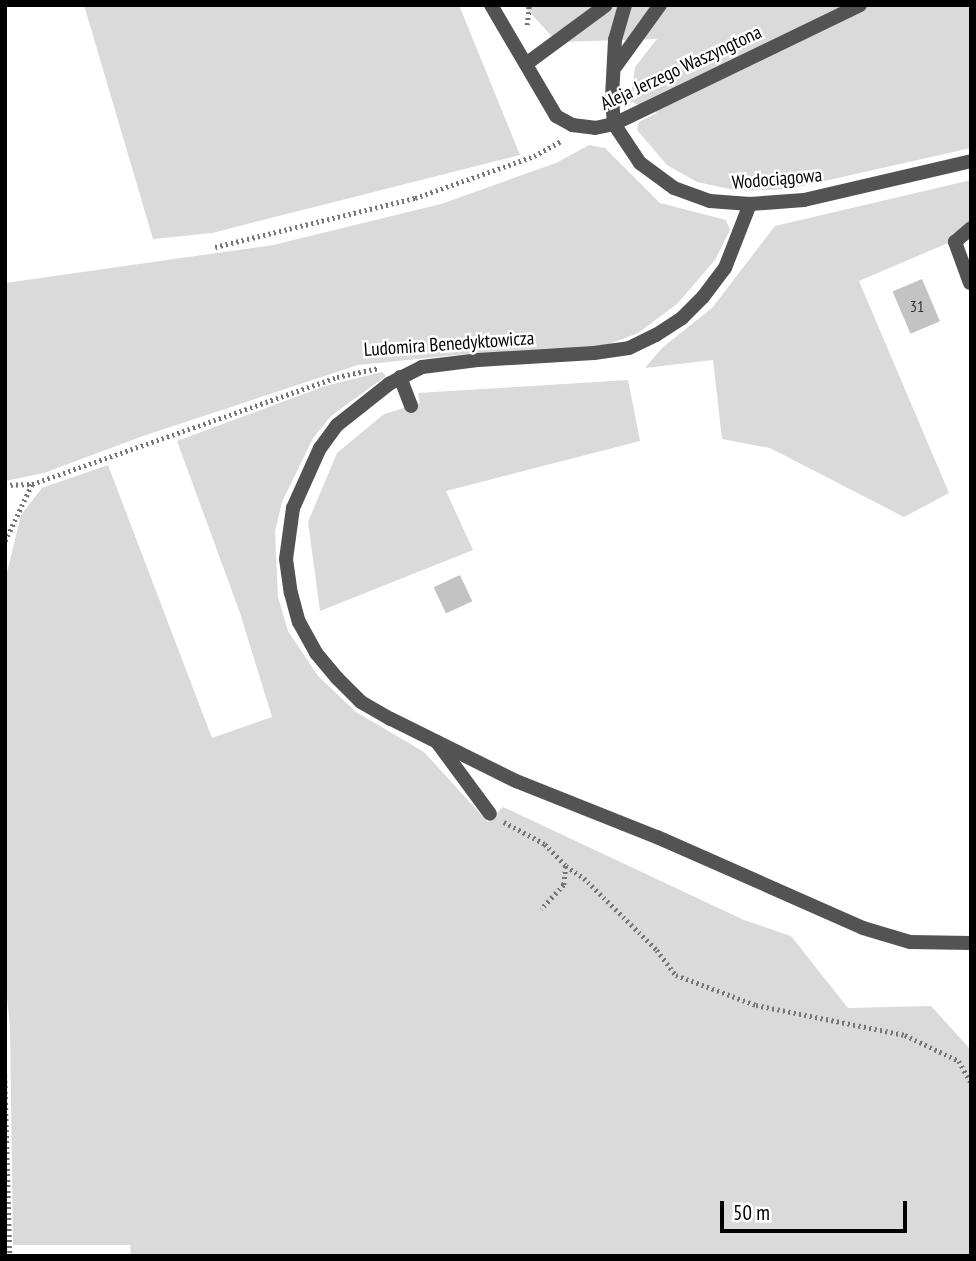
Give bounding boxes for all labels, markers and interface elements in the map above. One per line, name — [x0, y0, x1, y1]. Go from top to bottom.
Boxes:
street label: Aleja Jerzego Waszyngtona — [597, 21, 765, 115]
street label: Wodociągowa — [731, 164, 823, 194]
house number: 31 — [910, 296, 924, 316]
street label: Ludomira Benedyktowicza — [363, 327, 535, 361]
scale bar — [724, 1188, 911, 1232]
text: 50 m — [733, 1199, 770, 1226]

